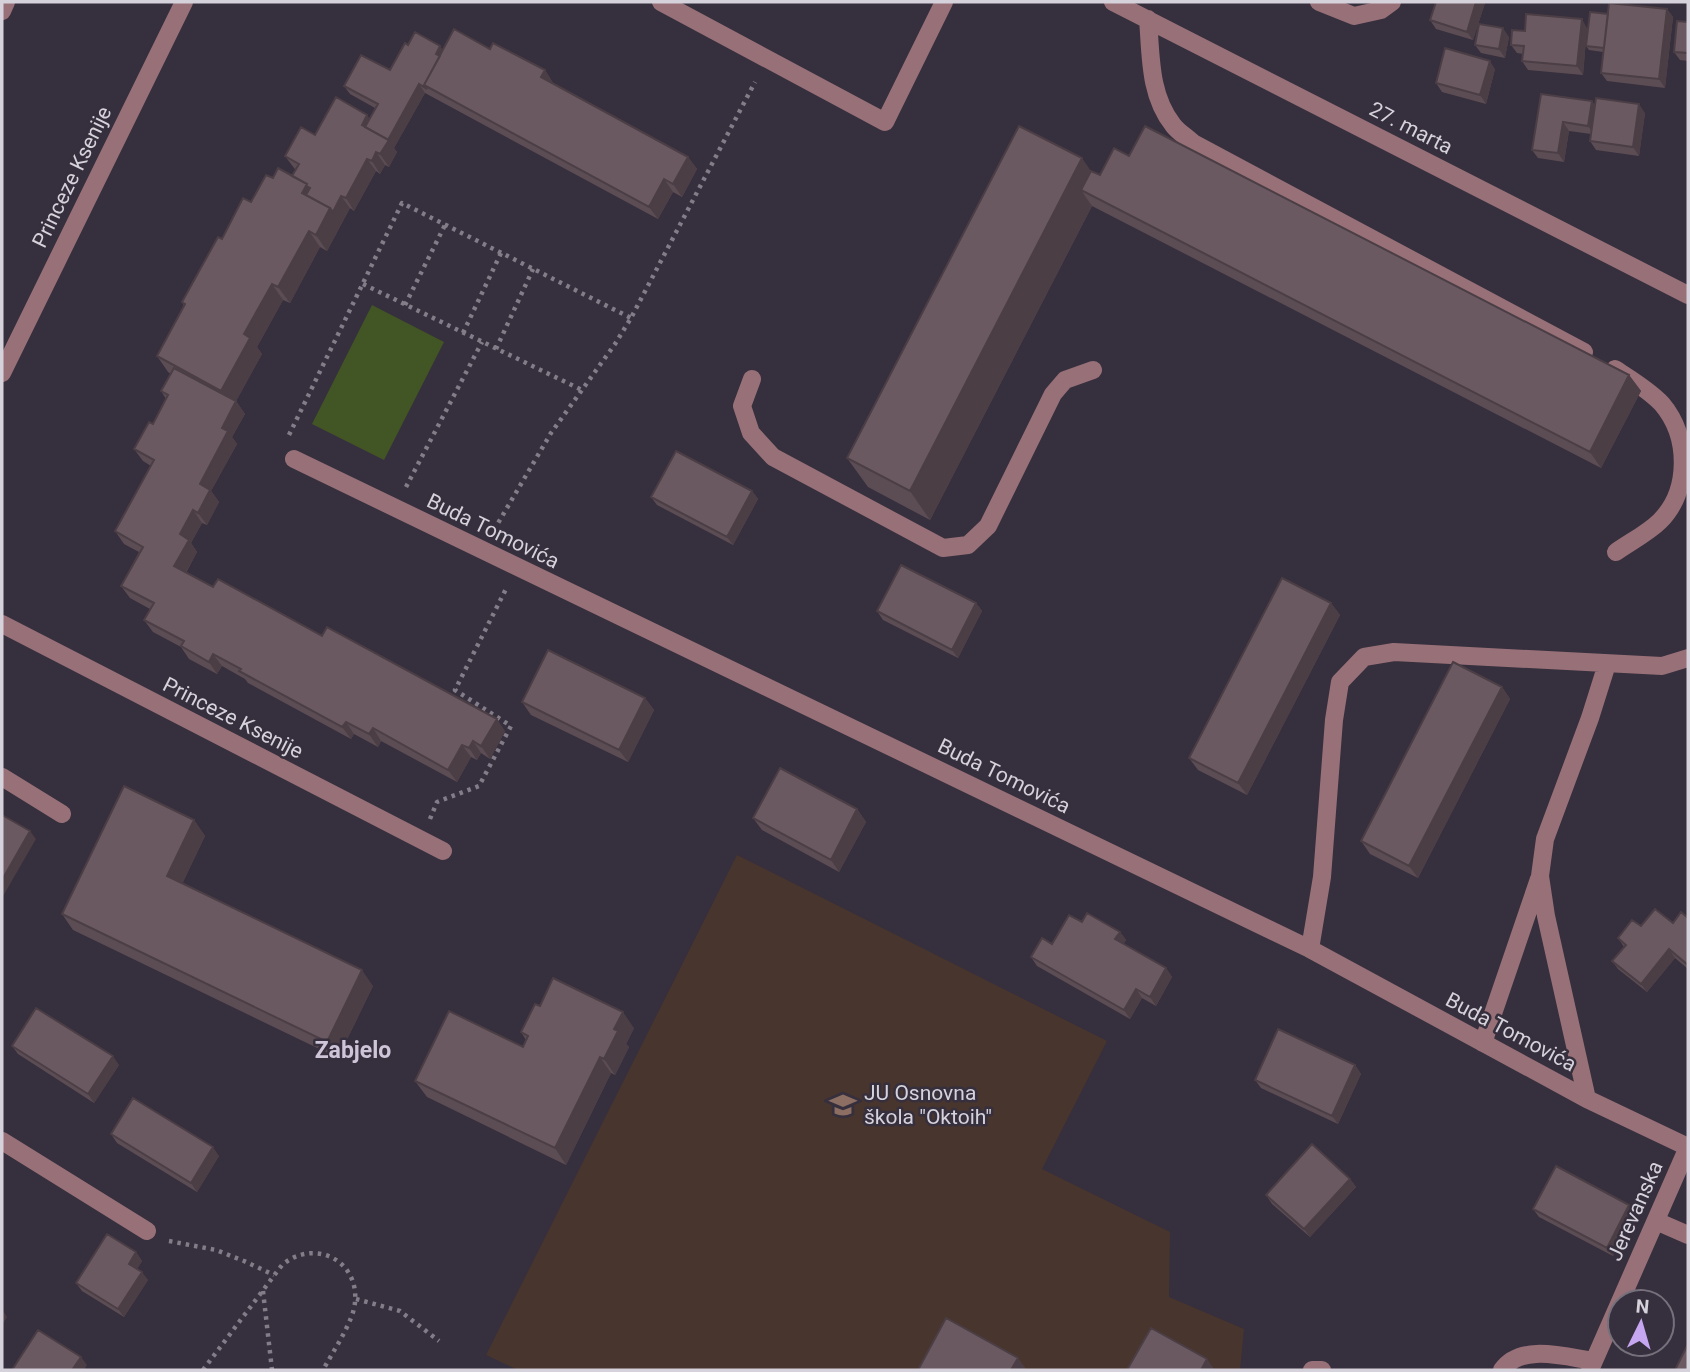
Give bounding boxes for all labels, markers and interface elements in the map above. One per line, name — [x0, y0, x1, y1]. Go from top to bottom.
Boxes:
street label: 27. marta — [1365, 97, 1457, 159]
street label: Princeze Ksenije — [28, 103, 116, 251]
street label: Buda Tomovića — [423, 489, 563, 573]
street label: Princeze Ksenije — [159, 672, 307, 764]
street label: Buda Tomovića — [934, 734, 1074, 818]
street label: Buda Tomovića — [1442, 988, 1580, 1076]
district label: Zabjelo — [315, 1037, 391, 1064]
place label: JU Osnovna škola "Oktoih" — [864, 1081, 992, 1129]
school or university icon: JU Osnovna škola "Oktoih" — [828, 1090, 858, 1120]
street label: Jerevanska — [1602, 1157, 1668, 1265]
north arrow — [1606, 1288, 1676, 1358]
text: N — [1635, 1295, 1650, 1319]

